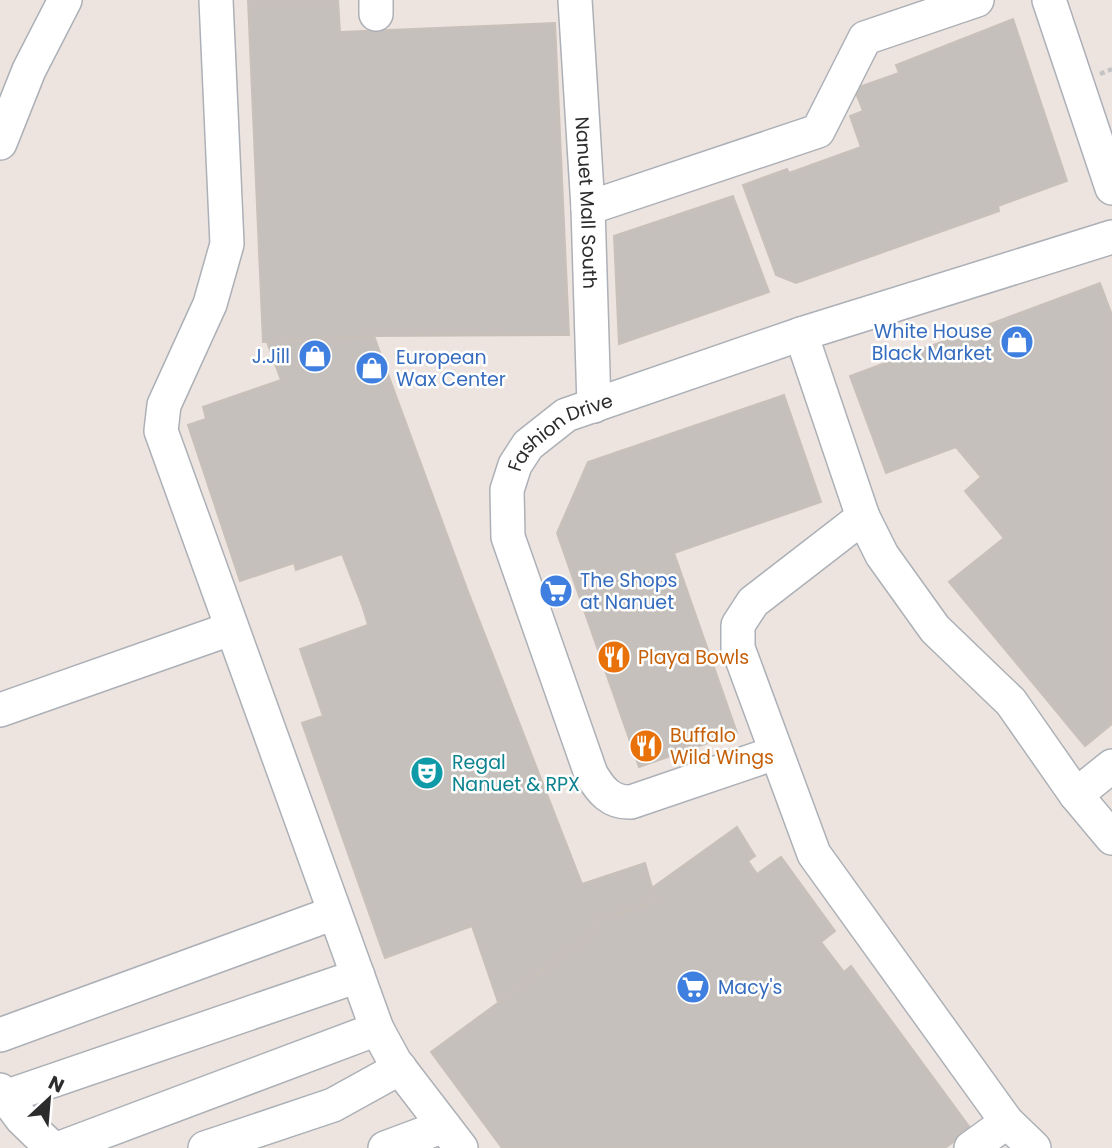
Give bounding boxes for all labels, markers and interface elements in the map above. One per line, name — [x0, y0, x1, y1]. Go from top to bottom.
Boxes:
street label: Nanuet Mall South — [568, 116, 603, 289]
place label: White House Black Market — [872, 318, 992, 367]
shop icon: White House Black Market — [998, 323, 1036, 361]
shop icon: J.Jill — [296, 337, 334, 375]
place label: J.Jill — [252, 343, 290, 370]
place label: European Wax Center — [396, 344, 506, 393]
shop icon: European Wax Center — [353, 349, 391, 387]
street label: Fashion Drive — [501, 387, 616, 475]
place label: The Shops at Nanuet — [580, 567, 678, 616]
supermarket icon: The Shops at Nanuet — [537, 572, 575, 610]
restaurant icon: Playa Bowls — [595, 638, 633, 676]
place label: Playa Bowls — [638, 644, 749, 671]
place label: Buffalo Wild Wings — [670, 722, 774, 771]
restaurant icon: Buffalo Wild Wings — [627, 727, 665, 765]
place label: Regal Nanuet & RPX — [452, 749, 580, 798]
theatre icon: Regal Nanuet & RPX — [408, 754, 446, 792]
supermarket icon: Macy's — [674, 968, 712, 1006]
place label: Macy's — [718, 974, 782, 1001]
north arrow — [14, 1064, 84, 1134]
text: N — [44, 1069, 69, 1099]

